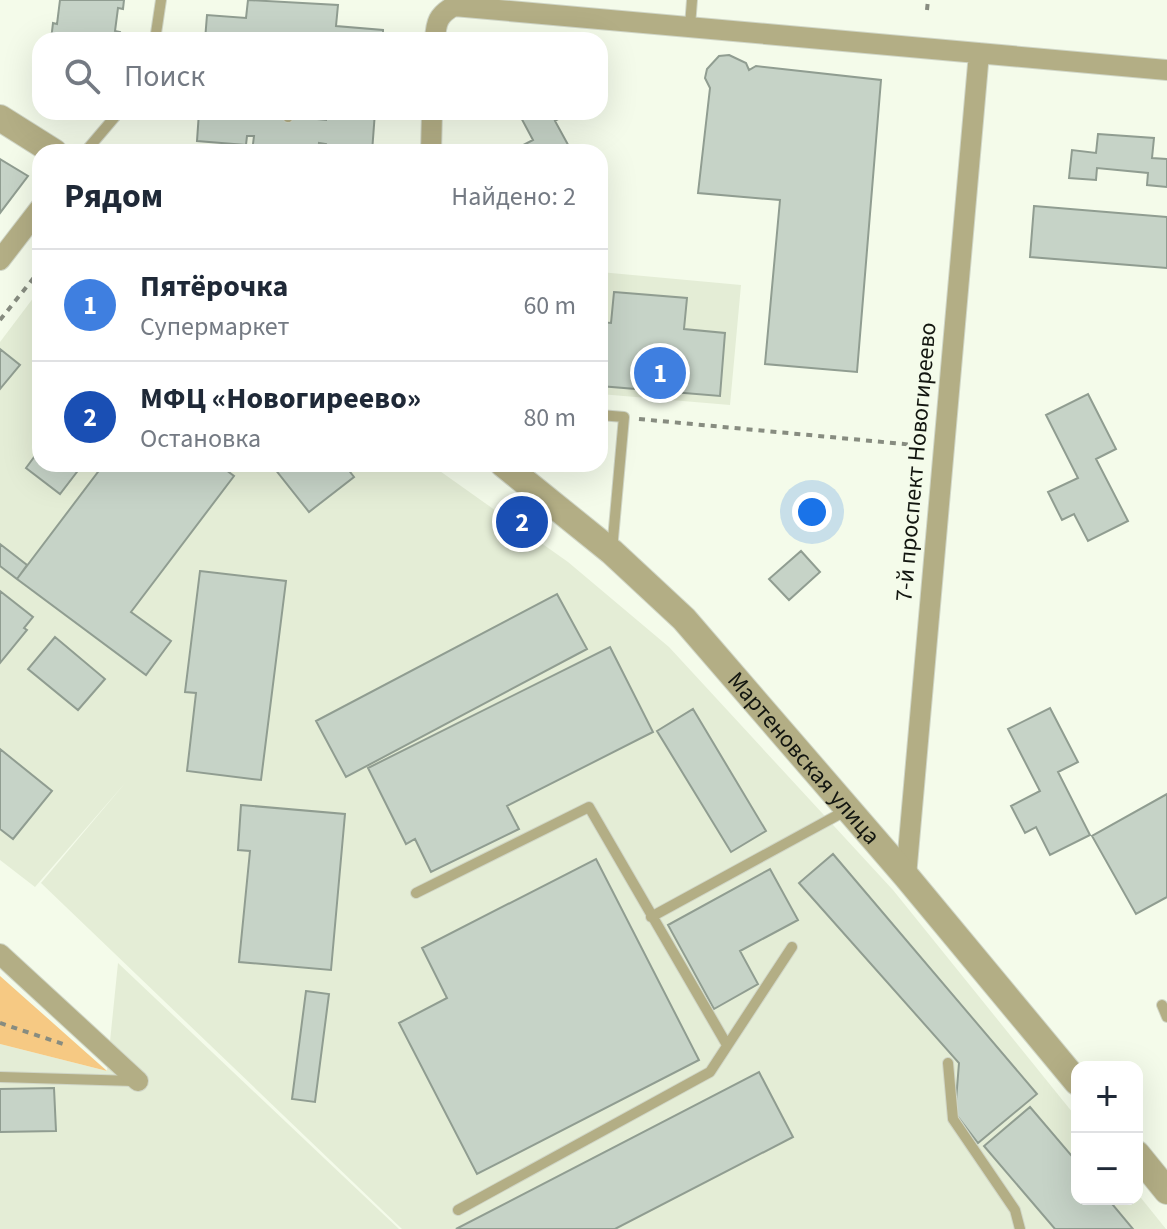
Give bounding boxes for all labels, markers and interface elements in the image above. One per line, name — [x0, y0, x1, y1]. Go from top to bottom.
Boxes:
search box — [32, 32, 608, 120]
icon: search — [60, 54, 104, 98]
text: Поиск — [124, 55, 205, 98]
text: Рядом — [64, 172, 163, 221]
text: Найдено: 2 — [451, 178, 576, 215]
text: Пятёрочка — [140, 265, 288, 308]
text: 1 — [83, 287, 97, 324]
text: 60 m — [523, 287, 576, 324]
text: Супермаркет — [140, 308, 289, 345]
street label: 7-й проспект Новогиреево — [886, 321, 946, 603]
pin: 1 — [634, 343, 686, 403]
text: МФЦ «Новогиреево» — [140, 377, 421, 420]
text: 2 — [83, 399, 97, 436]
text: 80 m — [523, 399, 576, 436]
text: Остановка — [140, 420, 261, 457]
pin: 2 — [496, 492, 548, 552]
your location — [792, 492, 832, 532]
street label: Мартеновская улица — [719, 664, 889, 852]
map controls — [1071, 1061, 1143, 1205]
button: + — [1071, 1061, 1143, 1133]
button: − — [1071, 1133, 1143, 1205]

